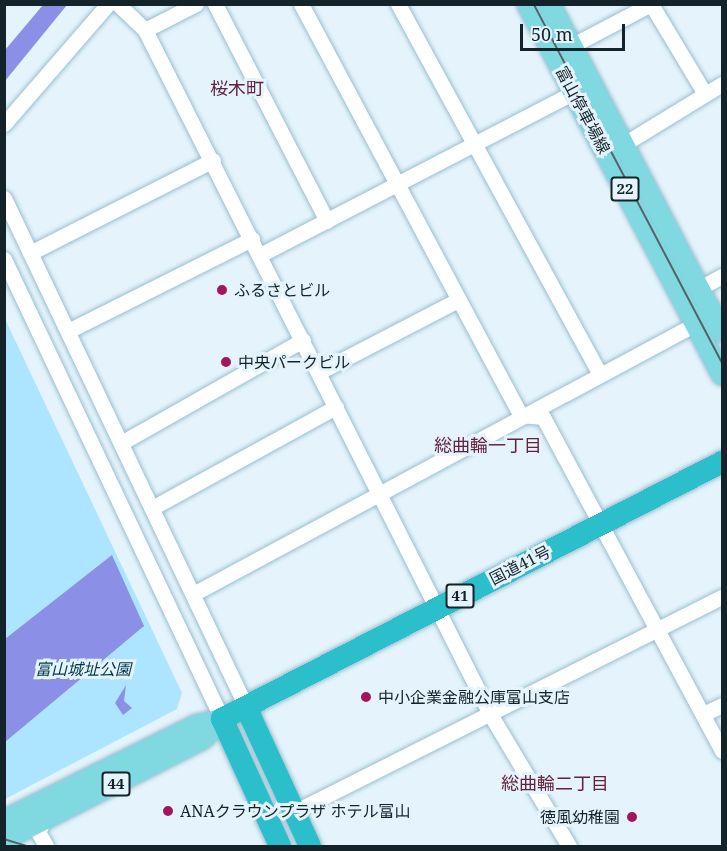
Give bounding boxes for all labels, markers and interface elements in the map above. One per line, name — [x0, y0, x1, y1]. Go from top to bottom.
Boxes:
scale bar — [523, 12, 628, 50]
text: 50 m — [531, 22, 573, 46]
street label: 富山停車場線 — [552, 63, 614, 157]
district label: 桜木町 — [210, 77, 264, 99]
road number: 22 — [610, 177, 640, 201]
place label: ふるさとビル — [234, 280, 330, 300]
marker: ふるさとビル — [215, 283, 229, 297]
place label: 中央パークビル — [238, 352, 350, 372]
marker: 中央パークビル — [219, 355, 233, 369]
district label: 総曲輪一丁目 — [434, 434, 542, 456]
street label: 国道41号 — [486, 541, 554, 589]
road number: 41 — [445, 584, 475, 608]
park label: 富山城址公園 — [35, 659, 131, 679]
place label: 中小企業金融公庫富山支店 — [378, 687, 570, 707]
marker: 中小企業金融公庫富山支店 — [359, 690, 373, 704]
road number: 44 — [101, 772, 131, 796]
district label: 総曲輪二丁目 — [501, 772, 609, 794]
place label: ANAクラウンプラザ ホテル富山 — [180, 801, 411, 821]
marker: ANAクラウンプラザ ホテル富山 — [161, 804, 175, 818]
place label: 徳風幼稚園 — [540, 807, 620, 827]
marker: 徳風幼稚園 — [625, 810, 639, 824]

